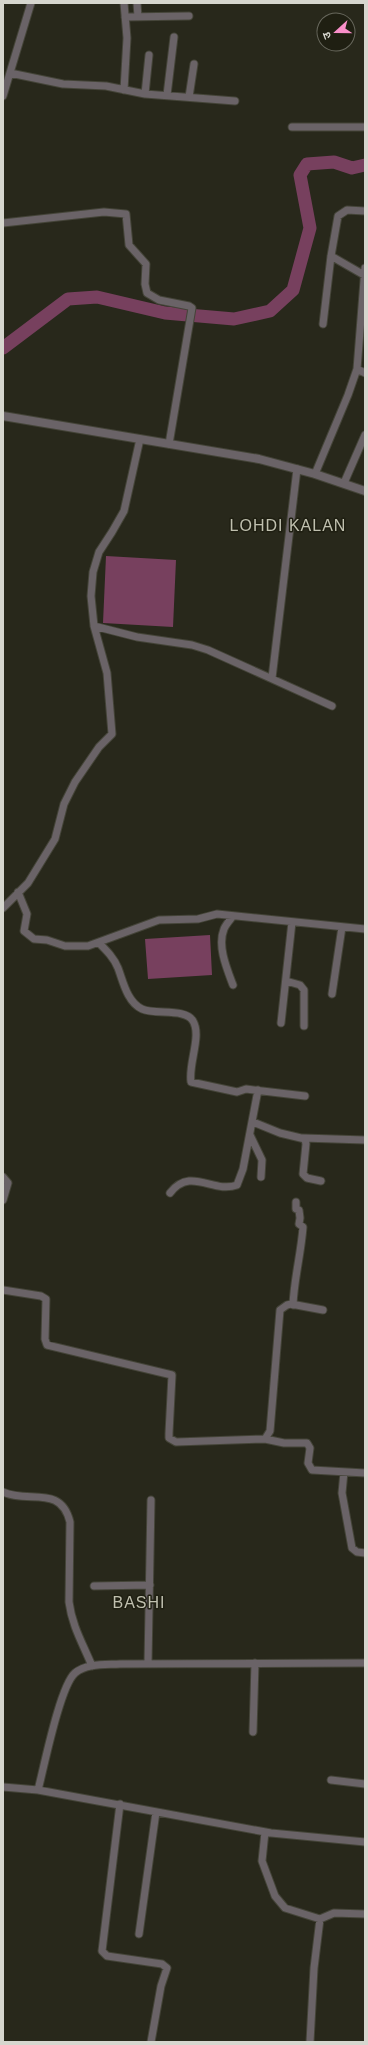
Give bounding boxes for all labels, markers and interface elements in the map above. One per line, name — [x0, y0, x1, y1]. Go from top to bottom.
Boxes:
north arrow — [316, 12, 356, 52]
text: उ — [320, 30, 333, 41]
district label: LOHDI KALAN — [230, 517, 346, 534]
district label: BASHI — [112, 1594, 166, 1611]

